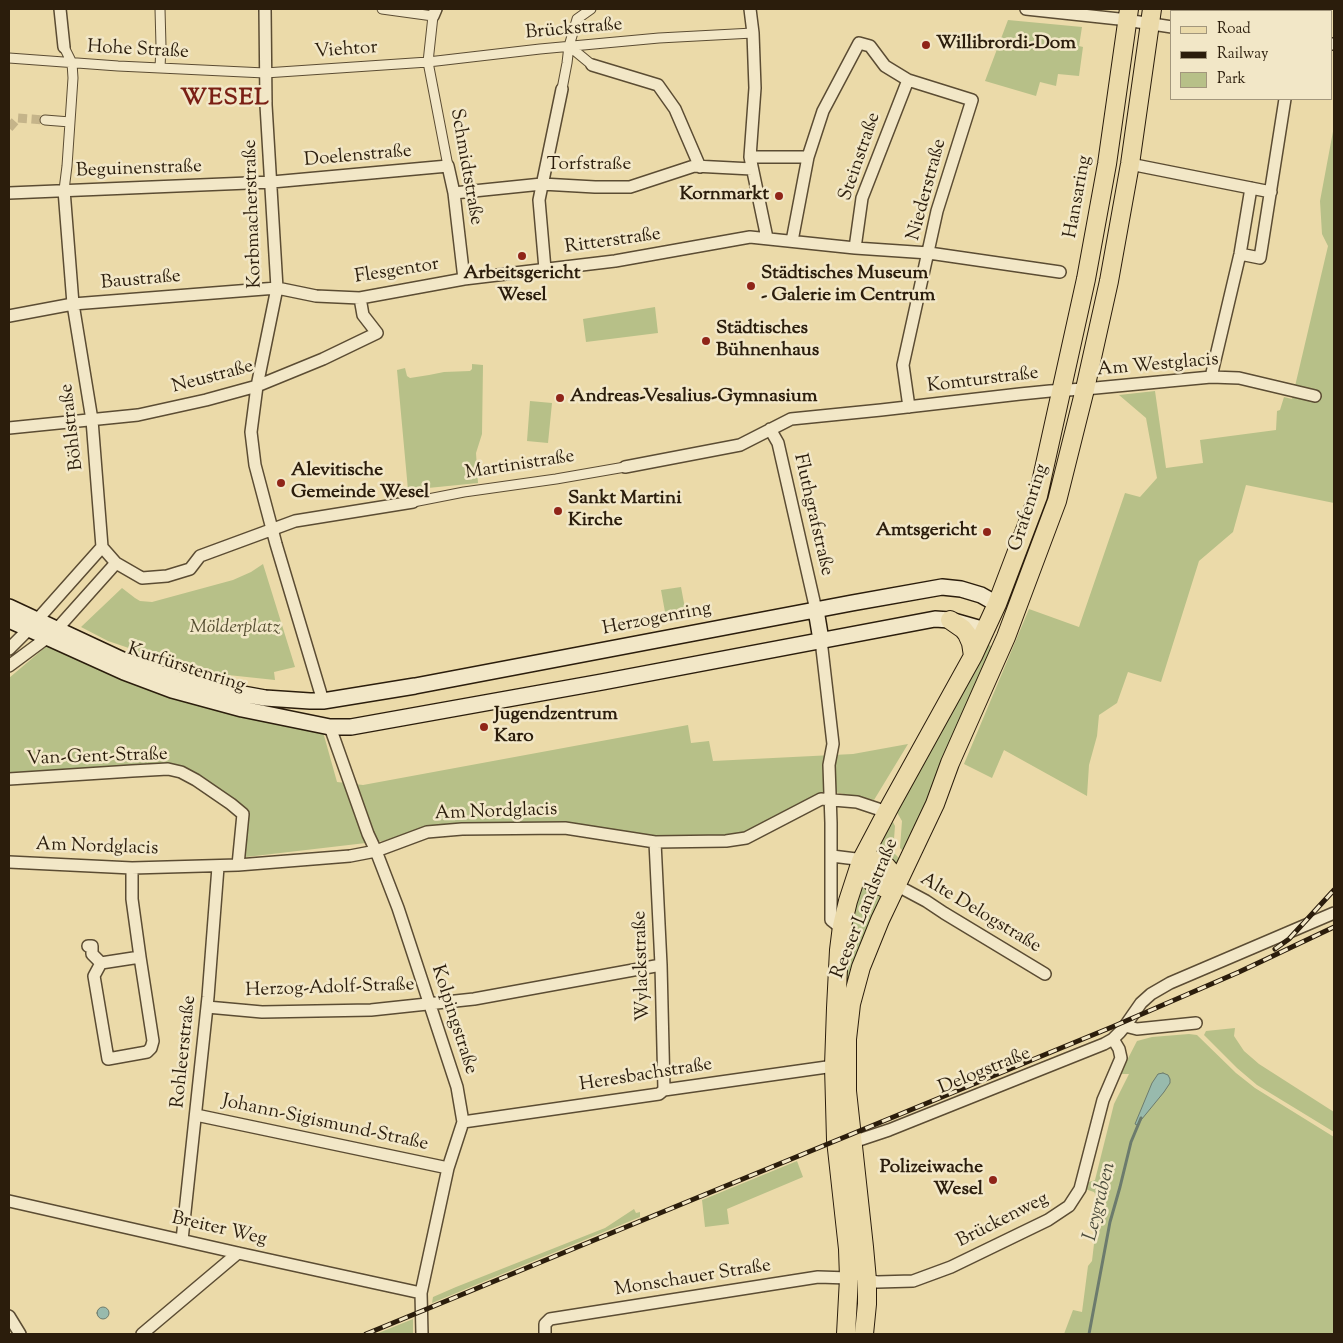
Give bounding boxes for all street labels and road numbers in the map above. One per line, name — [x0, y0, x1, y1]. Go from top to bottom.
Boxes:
street label: Brückstraße — [524, 14, 624, 46]
street label: Hohe Straße — [87, 37, 189, 65]
street label: Viehtor — [314, 37, 378, 65]
street label: Schmidtstraße — [444, 107, 486, 227]
street label: Steinstraße — [835, 110, 887, 204]
street label: Niederstraße — [903, 137, 953, 243]
street label: Korbmacherstraße — [240, 139, 268, 289]
street label: Doelenstraße — [303, 141, 413, 173]
street label: Hansaring — [1060, 154, 1098, 240]
street label: Torfstraße — [547, 155, 631, 177]
street label: Beguinenstraße — [76, 156, 202, 184]
street label: Ritterstraße — [564, 224, 662, 260]
street label: Flesgentor — [353, 254, 441, 290]
street label: Baustraße — [100, 266, 182, 296]
street label: Am Westglacis — [1096, 349, 1220, 383]
street label: Neustraße — [170, 356, 256, 400]
street label: Komturstraße — [926, 363, 1040, 399]
street label: Böhlstraße — [56, 382, 90, 472]
street label: Martinistraße — [464, 446, 576, 486]
street label: Fluthgrafstraße — [787, 452, 837, 578]
street label: Grafenring — [1005, 462, 1055, 554]
street label: Herzogenring — [601, 598, 713, 642]
street label: Kurfürstenring — [124, 639, 248, 699]
street label: Van-Gent-Straße — [26, 744, 168, 772]
street label: Am Nordglacis — [434, 799, 558, 827]
street label: Am Nordglacis — [35, 834, 159, 862]
street label: Reeser Landstraße — [828, 836, 904, 982]
street label: Alte Delogstraße — [915, 869, 1045, 959]
street label: Wylackstraße — [630, 910, 656, 1022]
street label: Kolpingstraße — [425, 963, 481, 1077]
street label: Herzog-Adolf-Straße — [245, 975, 415, 1003]
street label: Rohleerstraße — [168, 995, 202, 1109]
street label: Delogstraße — [936, 1043, 1034, 1101]
street label: Heresbachstraße — [578, 1054, 714, 1098]
street label: Johann-Sigismund-Straße — [220, 1091, 430, 1157]
street label: Brückenweg — [953, 1188, 1053, 1254]
street label: Breiter Weg — [169, 1208, 269, 1252]
street label: Monschauer Straße — [613, 1255, 773, 1303]

